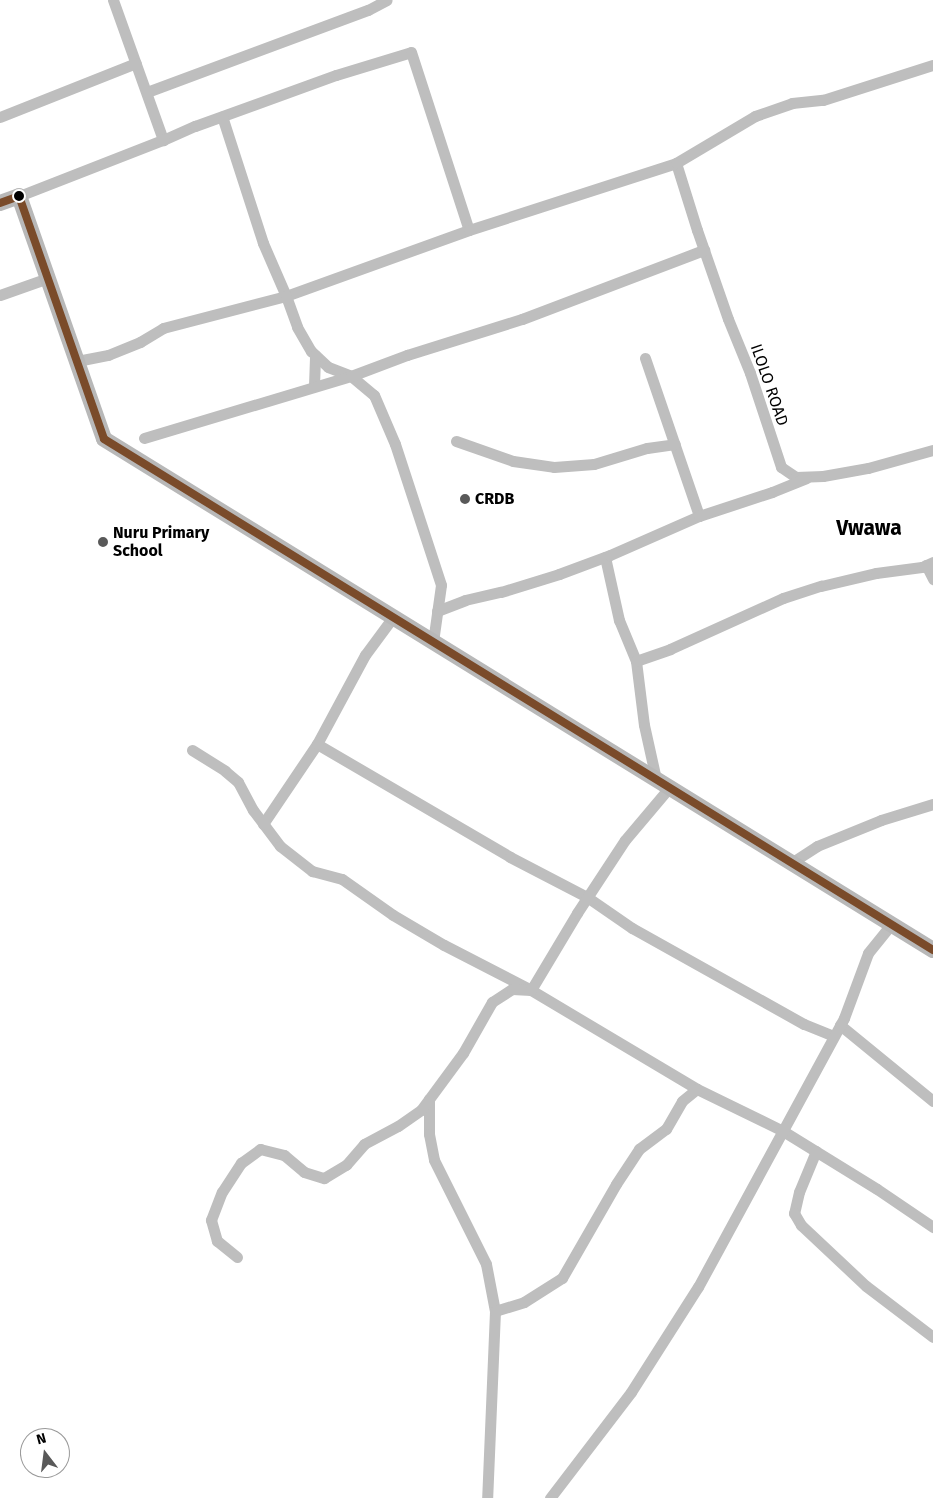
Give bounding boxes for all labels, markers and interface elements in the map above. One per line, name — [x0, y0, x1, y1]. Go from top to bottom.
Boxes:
unlabelled marker — [14, 191, 24, 201]
street label: ILOLO ROAD — [746, 341, 792, 429]
place label: CRDB — [475, 489, 514, 509]
marker: CRDB — [459, 493, 471, 505]
district label: Vwawa — [836, 515, 902, 541]
place label: Nuru Primary School — [113, 523, 209, 561]
marker: Nuru Primary School — [97, 536, 109, 548]
north arrow — [20, 1428, 70, 1478]
text: N — [35, 1430, 48, 1448]

